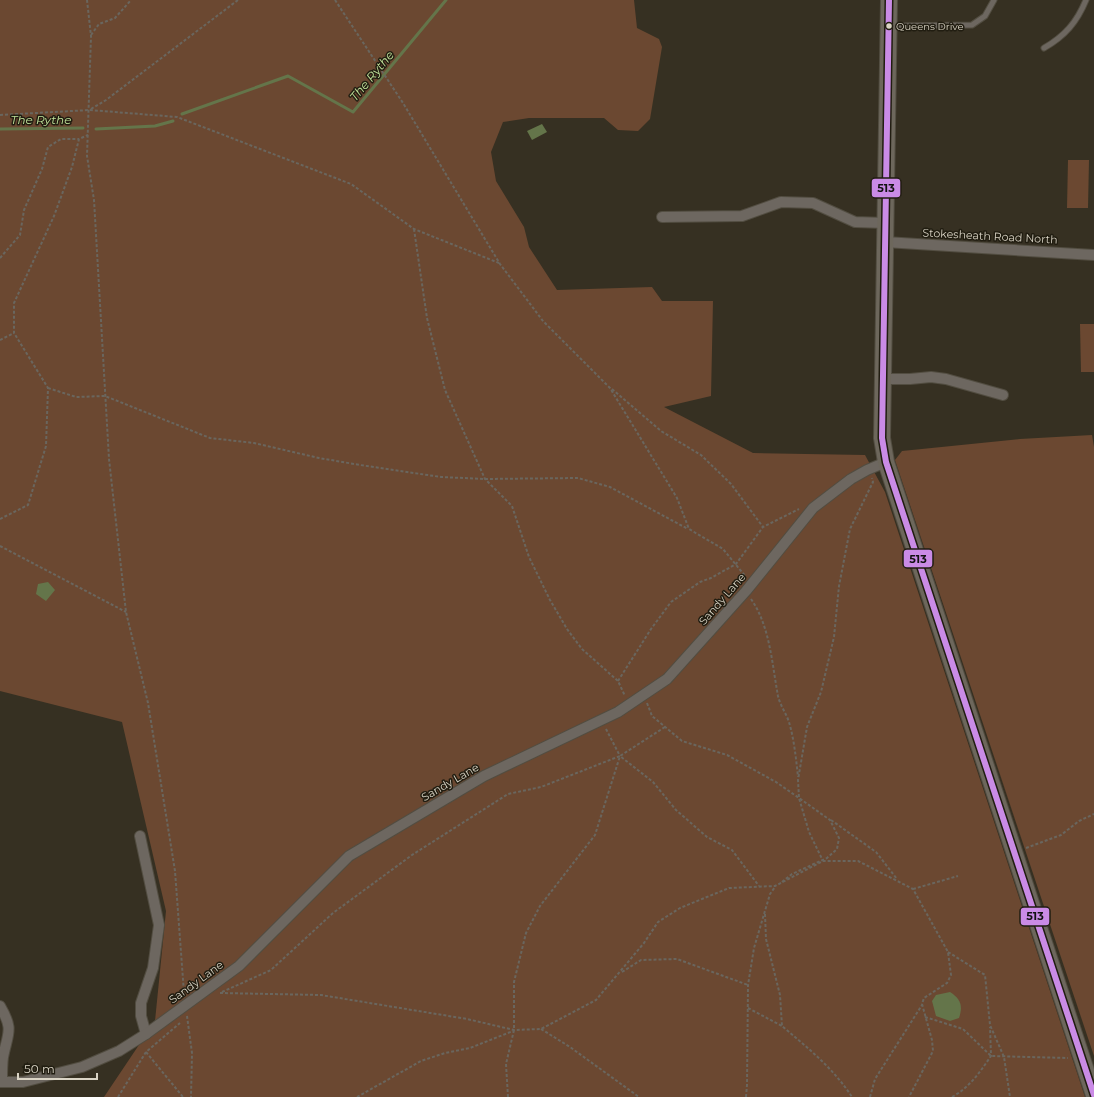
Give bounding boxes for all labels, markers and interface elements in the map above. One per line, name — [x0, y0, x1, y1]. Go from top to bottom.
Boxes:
place label: Queens Drive — [896, 20, 964, 33]
marker: Queens Drive — [884, 21, 894, 31]
water label: The Rythe — [346, 48, 397, 104]
water label: The Rythe — [11, 112, 71, 127]
line badge: 513 — [871, 178, 901, 198]
text: 513 — [877, 181, 895, 195]
street label: Stokesheath Road North — [922, 225, 1058, 247]
line badge: 513 — [903, 549, 933, 568]
text: 513 — [909, 552, 927, 566]
street label: Sandy Lane — [696, 570, 749, 628]
street label: Sandy Lane — [419, 760, 482, 804]
line badge: 513 — [1020, 907, 1050, 926]
text: 513 — [1026, 909, 1044, 923]
street label: Sandy Lane — [166, 957, 226, 1006]
scale bar — [18, 1055, 97, 1081]
text: 50 m — [24, 1061, 55, 1076]

